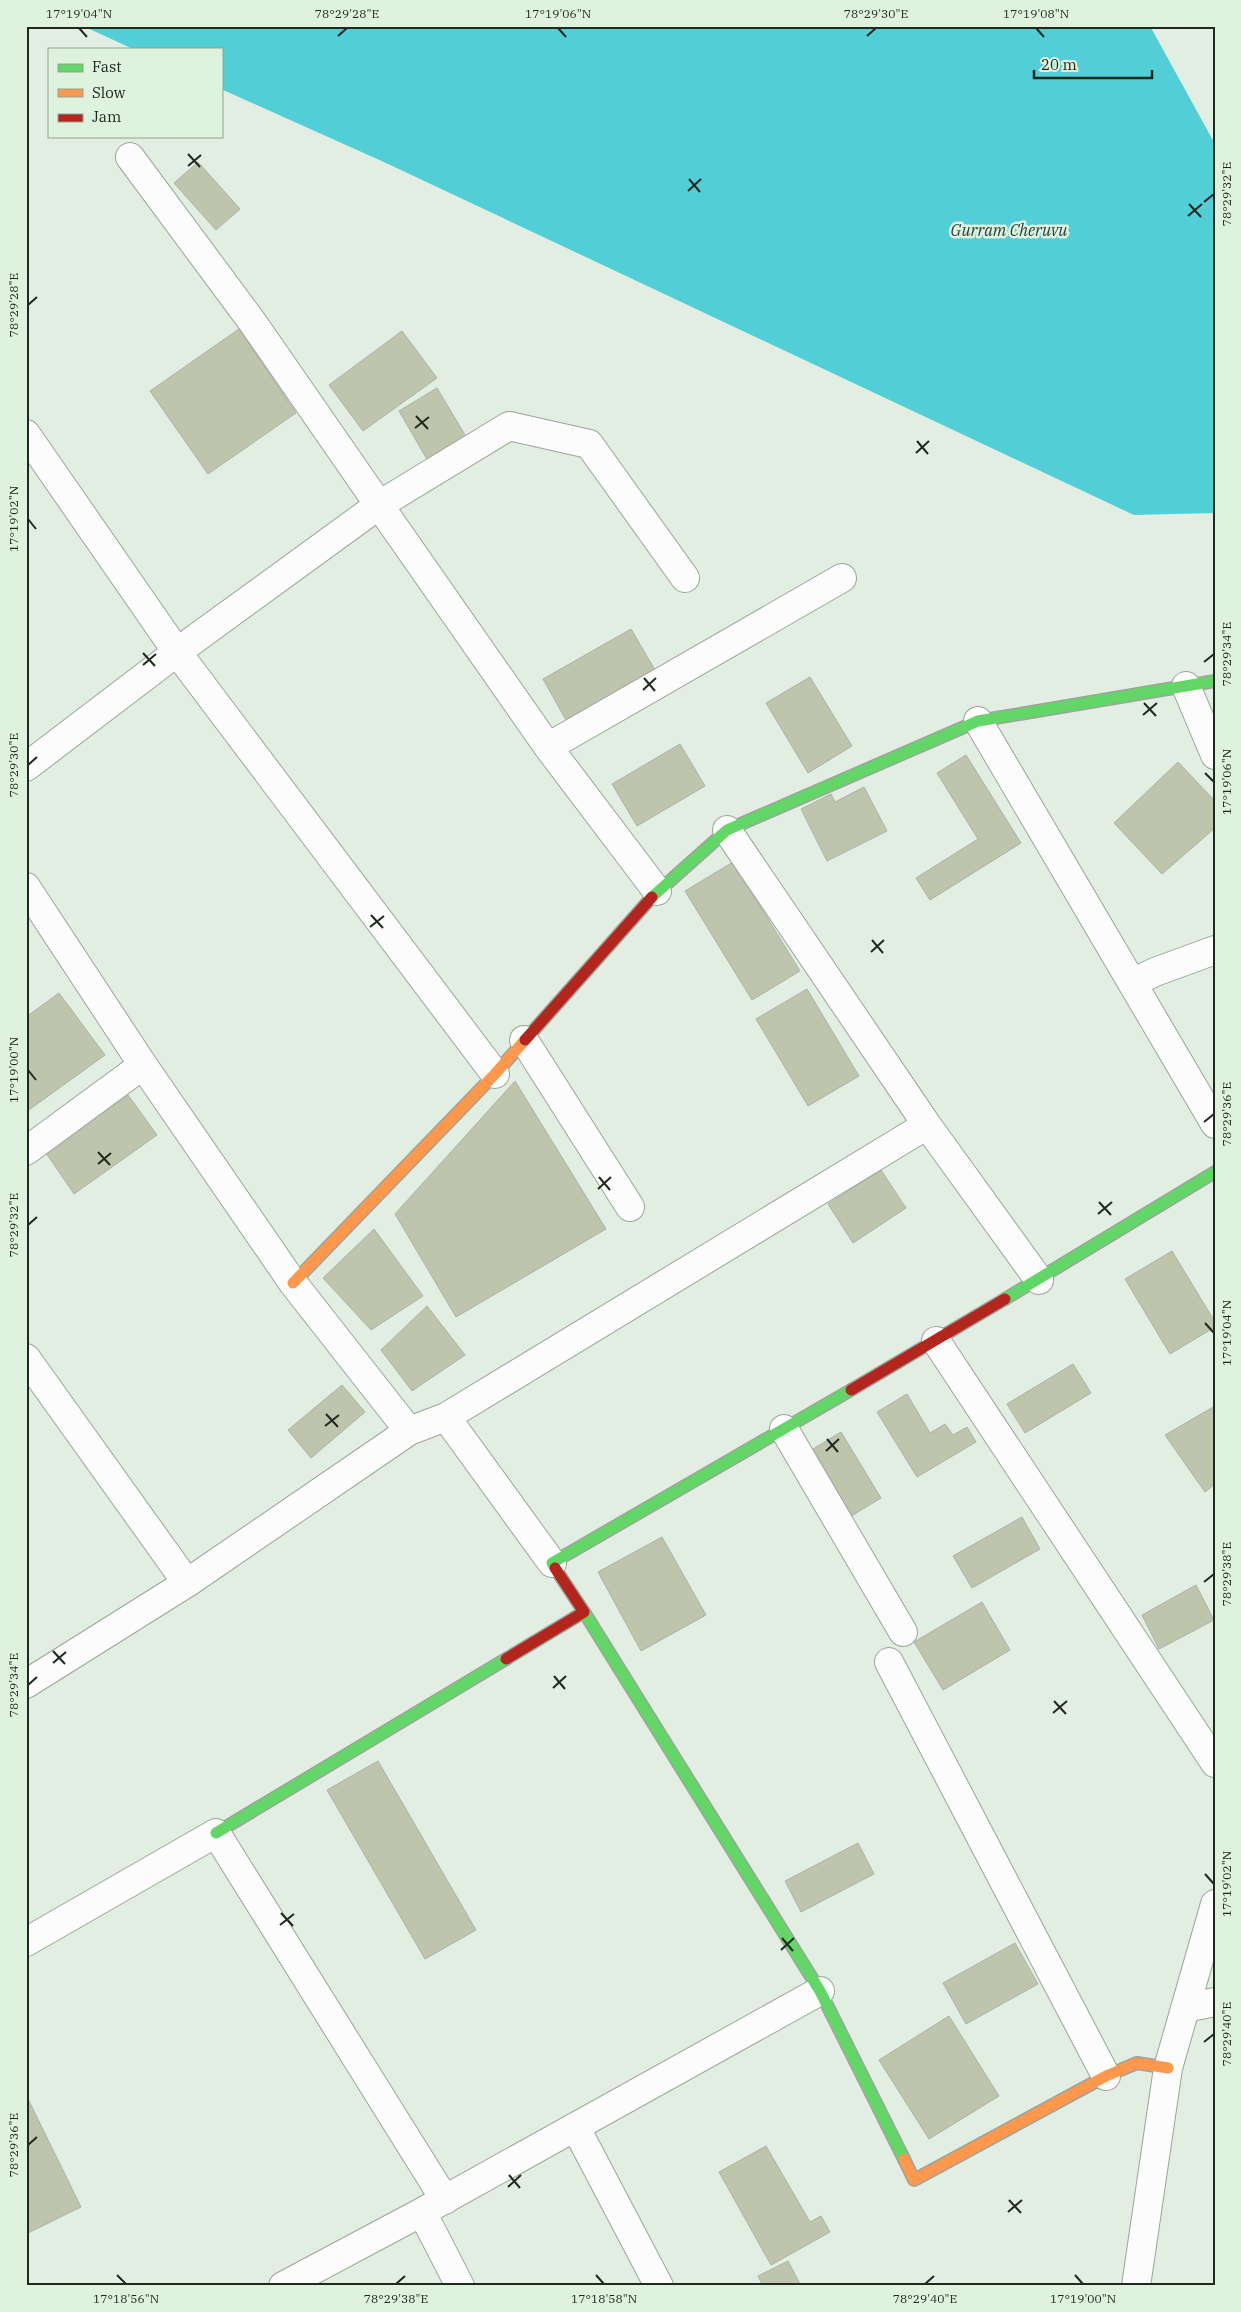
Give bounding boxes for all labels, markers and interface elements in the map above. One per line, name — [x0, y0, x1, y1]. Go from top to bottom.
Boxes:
text: 17°19'04"N — [46, 6, 112, 21]
text: 78°29'28"E — [315, 6, 379, 21]
text: 17°19'06"N — [525, 6, 591, 21]
text: 78°29'30"E — [844, 6, 908, 21]
text: 17°19'08"N — [1003, 6, 1069, 21]
legend — [48, 48, 222, 138]
scale bar — [1034, 48, 1151, 80]
text: 20 m — [1041, 55, 1077, 74]
text: Fast — [92, 57, 122, 76]
text: Slow — [92, 83, 126, 102]
text: Jam — [92, 107, 121, 126]
text: 78°29'32"E — [1219, 162, 1234, 226]
water label: Gurram Cheruvu — [951, 220, 1067, 240]
text: 78°29'28"E — [6, 273, 21, 337]
text: 17°19'02"N — [6, 486, 21, 552]
text: 78°29'34"E — [1219, 622, 1234, 686]
text: 78°29'30"E — [6, 733, 21, 797]
text: 17°19'06"N — [1219, 749, 1234, 815]
text: 17°19'00"N — [6, 1037, 21, 1103]
text: 78°29'36"E — [1219, 1082, 1234, 1146]
text: 78°29'32"E — [6, 1193, 21, 1257]
text: 17°19'04"N — [1219, 1300, 1234, 1366]
text: 78°29'38"E — [1219, 1542, 1234, 1606]
text: 78°29'34"E — [6, 1653, 21, 1717]
text: 17°19'02"N — [1219, 1851, 1234, 1917]
text: 78°29'40"E — [1219, 2002, 1234, 2066]
text: 78°29'36"E — [6, 2113, 21, 2177]
text: 17°18'56"N — [93, 2291, 159, 2306]
text: 78°29'38"E — [364, 2291, 428, 2306]
text: 17°18'58"N — [571, 2291, 637, 2306]
text: 78°29'40"E — [893, 2291, 957, 2306]
text: 17°19'00"N — [1050, 2291, 1116, 2306]

